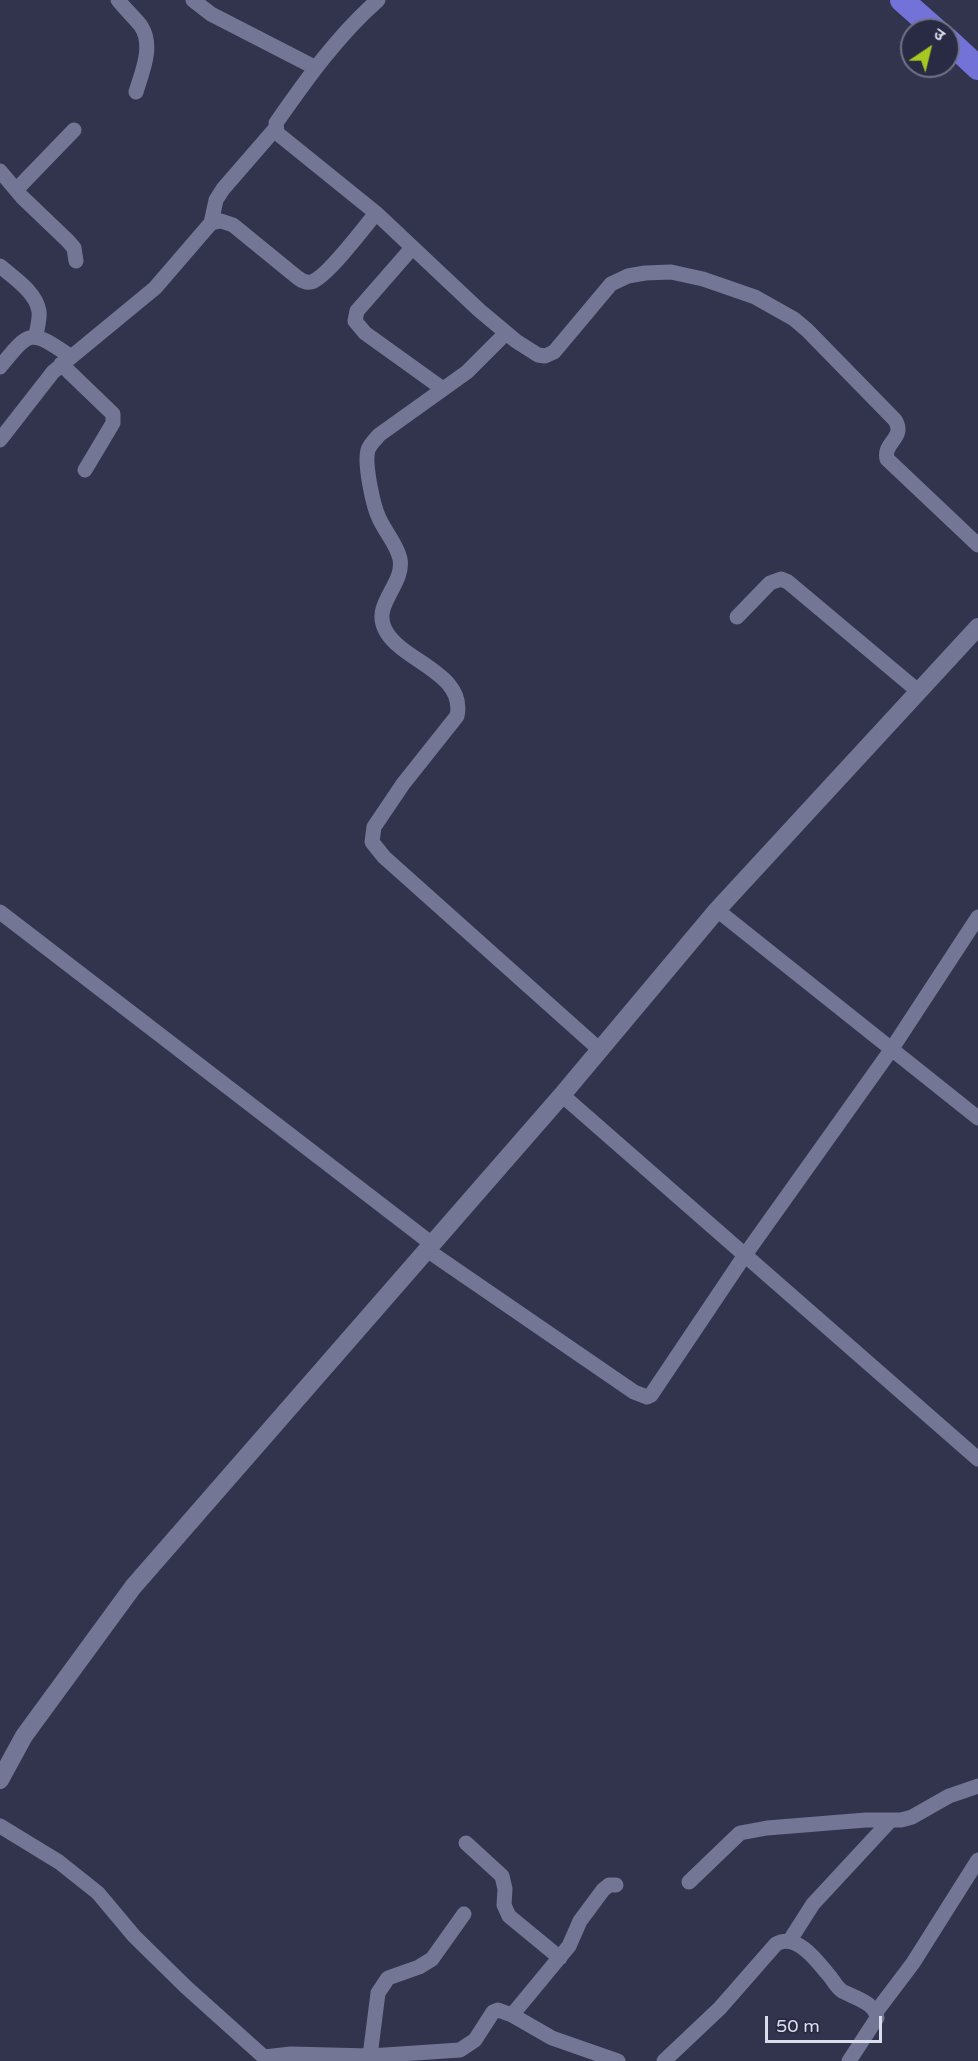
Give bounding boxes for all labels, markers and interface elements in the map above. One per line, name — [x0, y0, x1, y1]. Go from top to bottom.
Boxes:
north arrow — [900, 18, 960, 78]
text: उ — [930, 24, 949, 46]
scale bar — [768, 2004, 885, 2042]
text: 50 m — [776, 2015, 820, 2037]

